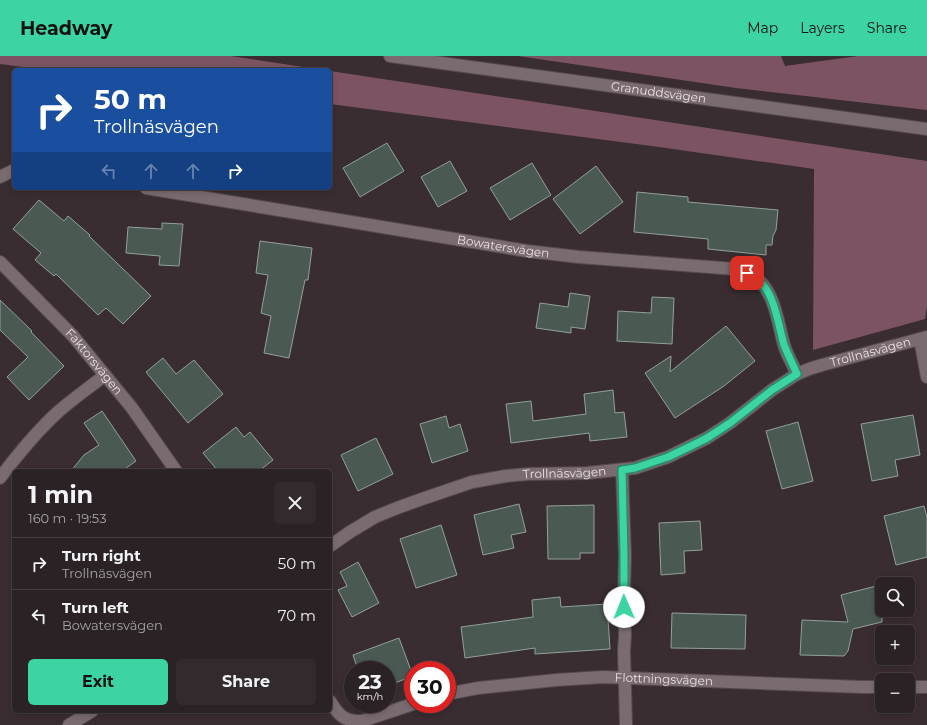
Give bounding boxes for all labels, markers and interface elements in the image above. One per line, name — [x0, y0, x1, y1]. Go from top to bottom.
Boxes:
text: Headway — [20, 17, 112, 40]
text: Map — [747, 19, 778, 37]
text: Layers — [800, 19, 845, 37]
text: Share — [867, 19, 907, 37]
street label: Granuddsvägen — [610, 78, 707, 106]
text: 50 m — [94, 82, 167, 116]
icon: right — [28, 84, 80, 136]
text: Trollnäsvägen — [94, 116, 219, 138]
icon: left — [98, 160, 120, 182]
icon: ahead — [140, 160, 162, 182]
icon: ahead — [182, 160, 204, 182]
icon: right — [224, 160, 246, 182]
street label: Bowatersvägen — [456, 232, 550, 261]
pin — [730, 256, 764, 290]
icon: arrive — [736, 262, 758, 284]
street label: Faktorsvägen — [63, 325, 126, 397]
street label: Trollnäsvägen — [828, 334, 912, 370]
street label: Trollnäsvägen — [522, 463, 607, 481]
text: 1 min — [28, 480, 93, 509]
button: close — [274, 482, 316, 524]
text: 160 m · 19:53 — [28, 510, 107, 526]
text: Turn right — [62, 546, 141, 565]
icon: right — [28, 553, 50, 575]
text: 50 m — [278, 554, 316, 573]
text: Trollnäsvägen — [62, 565, 152, 581]
map controls — [875, 577, 915, 713]
button: search — [875, 577, 915, 617]
position arrow — [603, 586, 645, 628]
text: Turn left — [62, 598, 129, 617]
icon: left — [28, 605, 50, 627]
text: 70 m — [278, 606, 316, 625]
text: Bowatersvägen — [62, 617, 163, 633]
button: + — [875, 625, 915, 665]
button: Exit — [28, 659, 168, 705]
button: Share — [176, 659, 316, 705]
speed limit sign: 30 — [404, 661, 456, 713]
street label: Flottningsvägen — [614, 669, 713, 688]
text: 23 — [358, 670, 382, 694]
button: − — [875, 673, 915, 713]
text: km/h — [357, 690, 383, 703]

